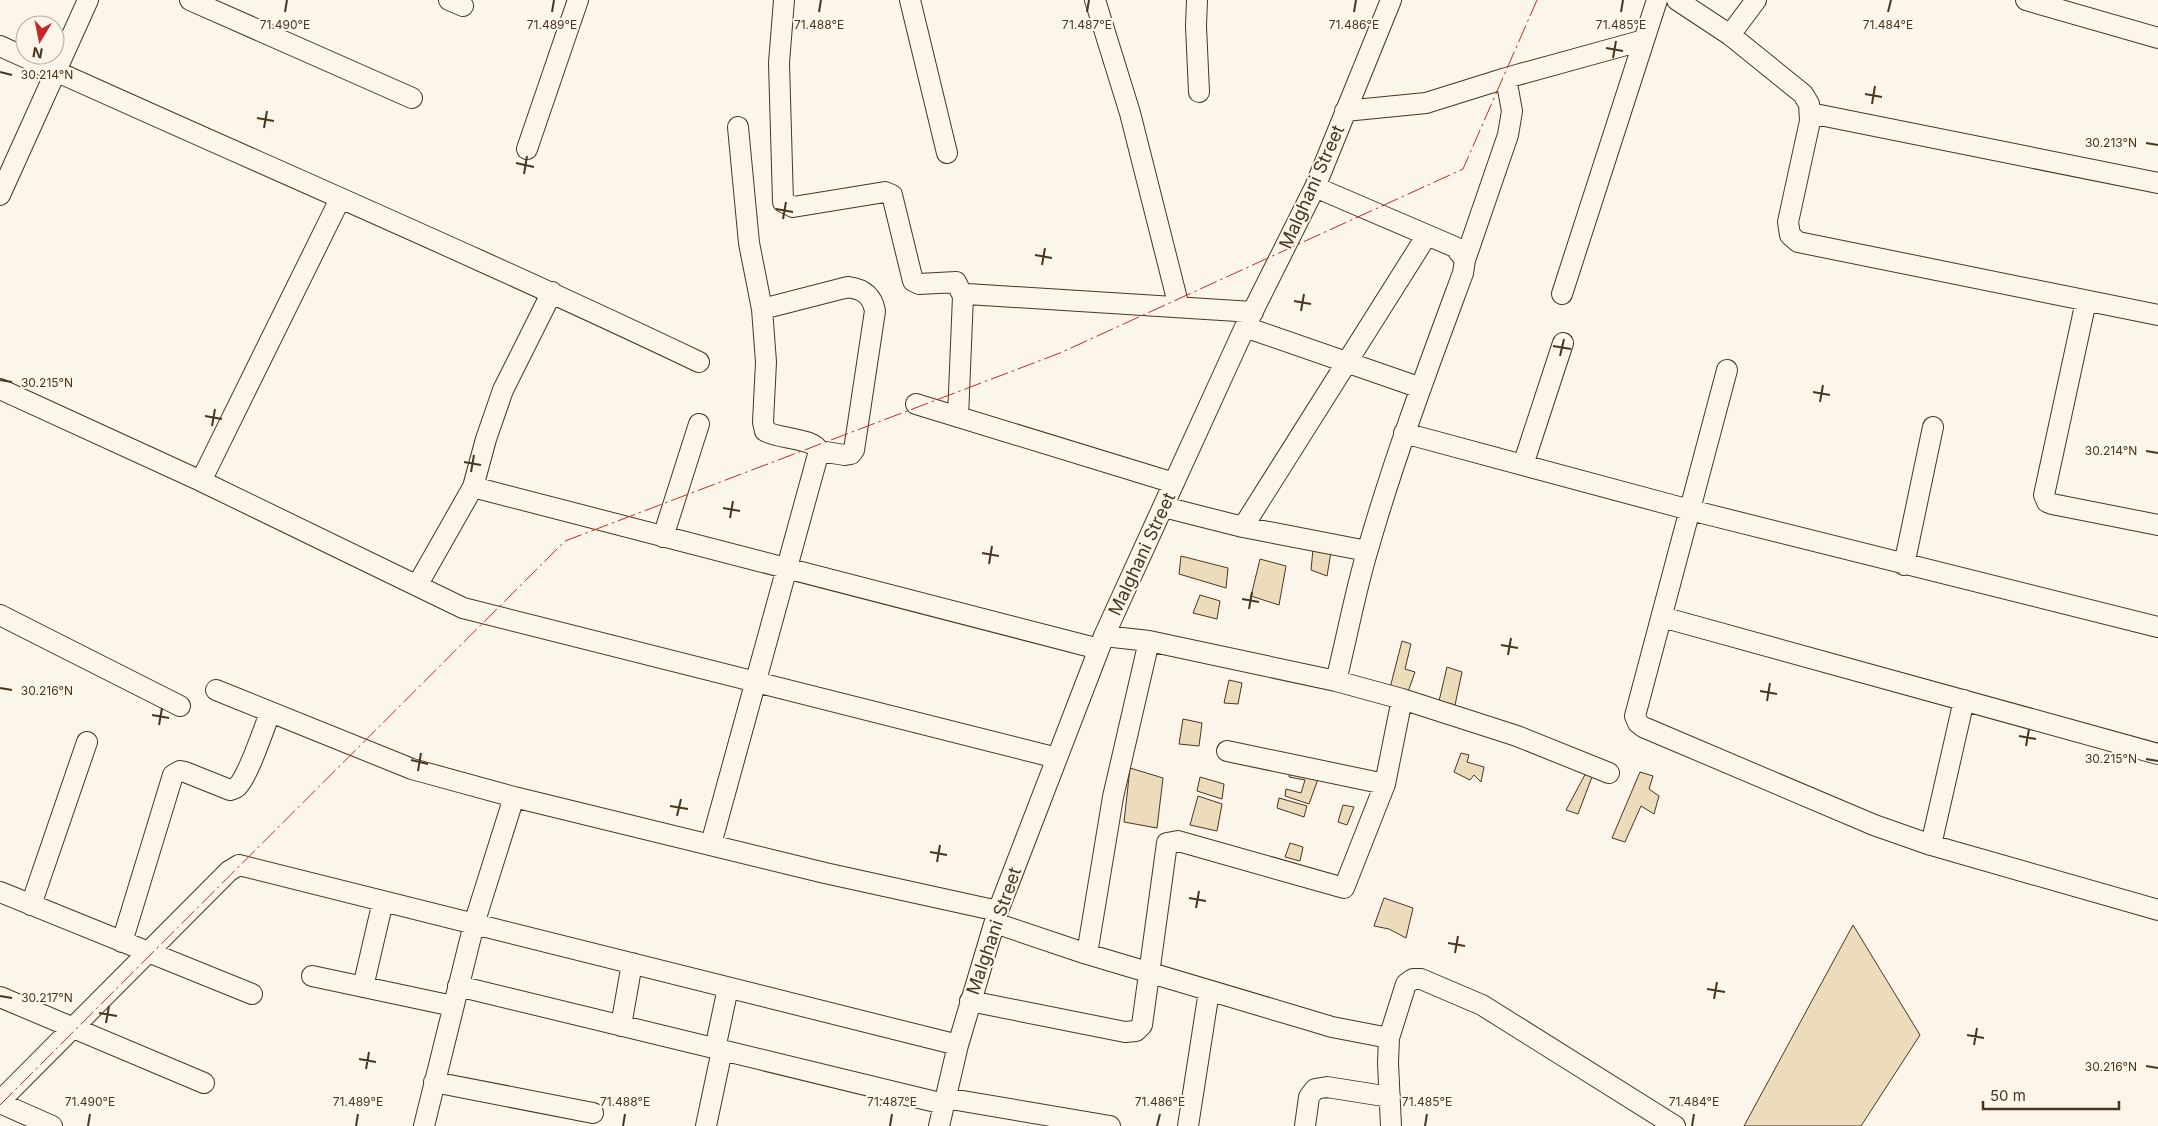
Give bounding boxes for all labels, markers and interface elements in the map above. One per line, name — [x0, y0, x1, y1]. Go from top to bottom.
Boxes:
north arrow — [15, 15, 65, 65]
text: 71.490°E — [260, 17, 310, 32]
text: 71.489°E — [527, 17, 577, 32]
text: 71.488°E — [794, 17, 844, 32]
text: 71.487°E — [1062, 17, 1112, 32]
text: 71.486°E — [1329, 17, 1379, 32]
text: 71.485°E — [1596, 17, 1646, 32]
text: 71.484°E — [1863, 17, 1913, 32]
text: N — [31, 44, 44, 63]
text: 30.214°N — [21, 67, 73, 82]
street label: Malghani Street — [1275, 122, 1348, 252]
text: 30.213°N — [2085, 135, 2137, 150]
text: 30.215°N — [21, 375, 73, 390]
text: 30.214°N — [2085, 443, 2137, 458]
street label: Malghani Street — [1104, 489, 1179, 619]
text: 30.216°N — [21, 683, 73, 698]
text: 30.215°N — [2085, 751, 2137, 766]
street label: Malghani Street — [962, 864, 1025, 997]
text: 30.217°N — [21, 990, 73, 1005]
text: 30.216°N — [2085, 1059, 2137, 1074]
scale bar — [1983, 1078, 2119, 1110]
text: 50 m — [1990, 1086, 2026, 1105]
text: 71.490°E — [65, 1094, 115, 1109]
text: 71.489°E — [333, 1094, 383, 1109]
text: 71.488°E — [600, 1094, 650, 1109]
text: 71.487°E — [867, 1094, 917, 1109]
text: 71.486°E — [1135, 1094, 1185, 1109]
text: 71.485°E — [1402, 1094, 1452, 1109]
text: 71.484°E — [1669, 1094, 1719, 1109]

